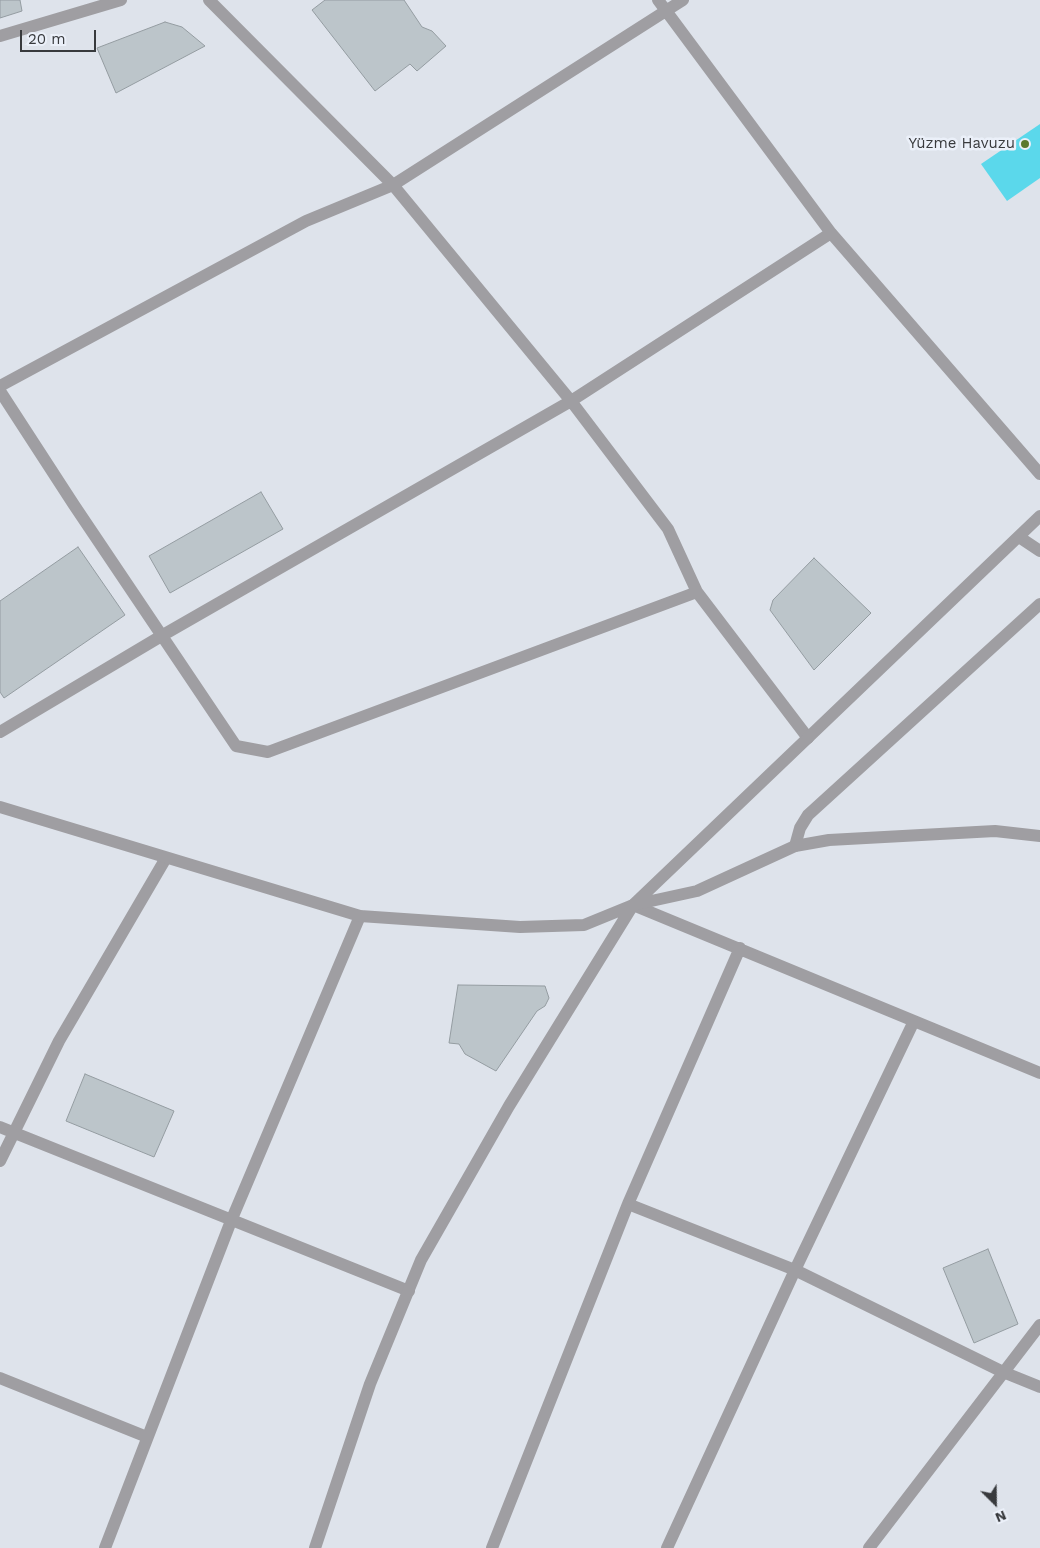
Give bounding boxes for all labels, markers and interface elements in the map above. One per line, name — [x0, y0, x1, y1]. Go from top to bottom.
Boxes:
scale bar — [22, 20, 99, 52]
text: 20 m — [28, 30, 66, 48]
place label: Yüzme Havuzu — [908, 135, 1015, 153]
marker: Yüzme Havuzu — [1019, 138, 1031, 150]
north arrow — [970, 1478, 1020, 1528]
text: N — [993, 1507, 1009, 1526]

